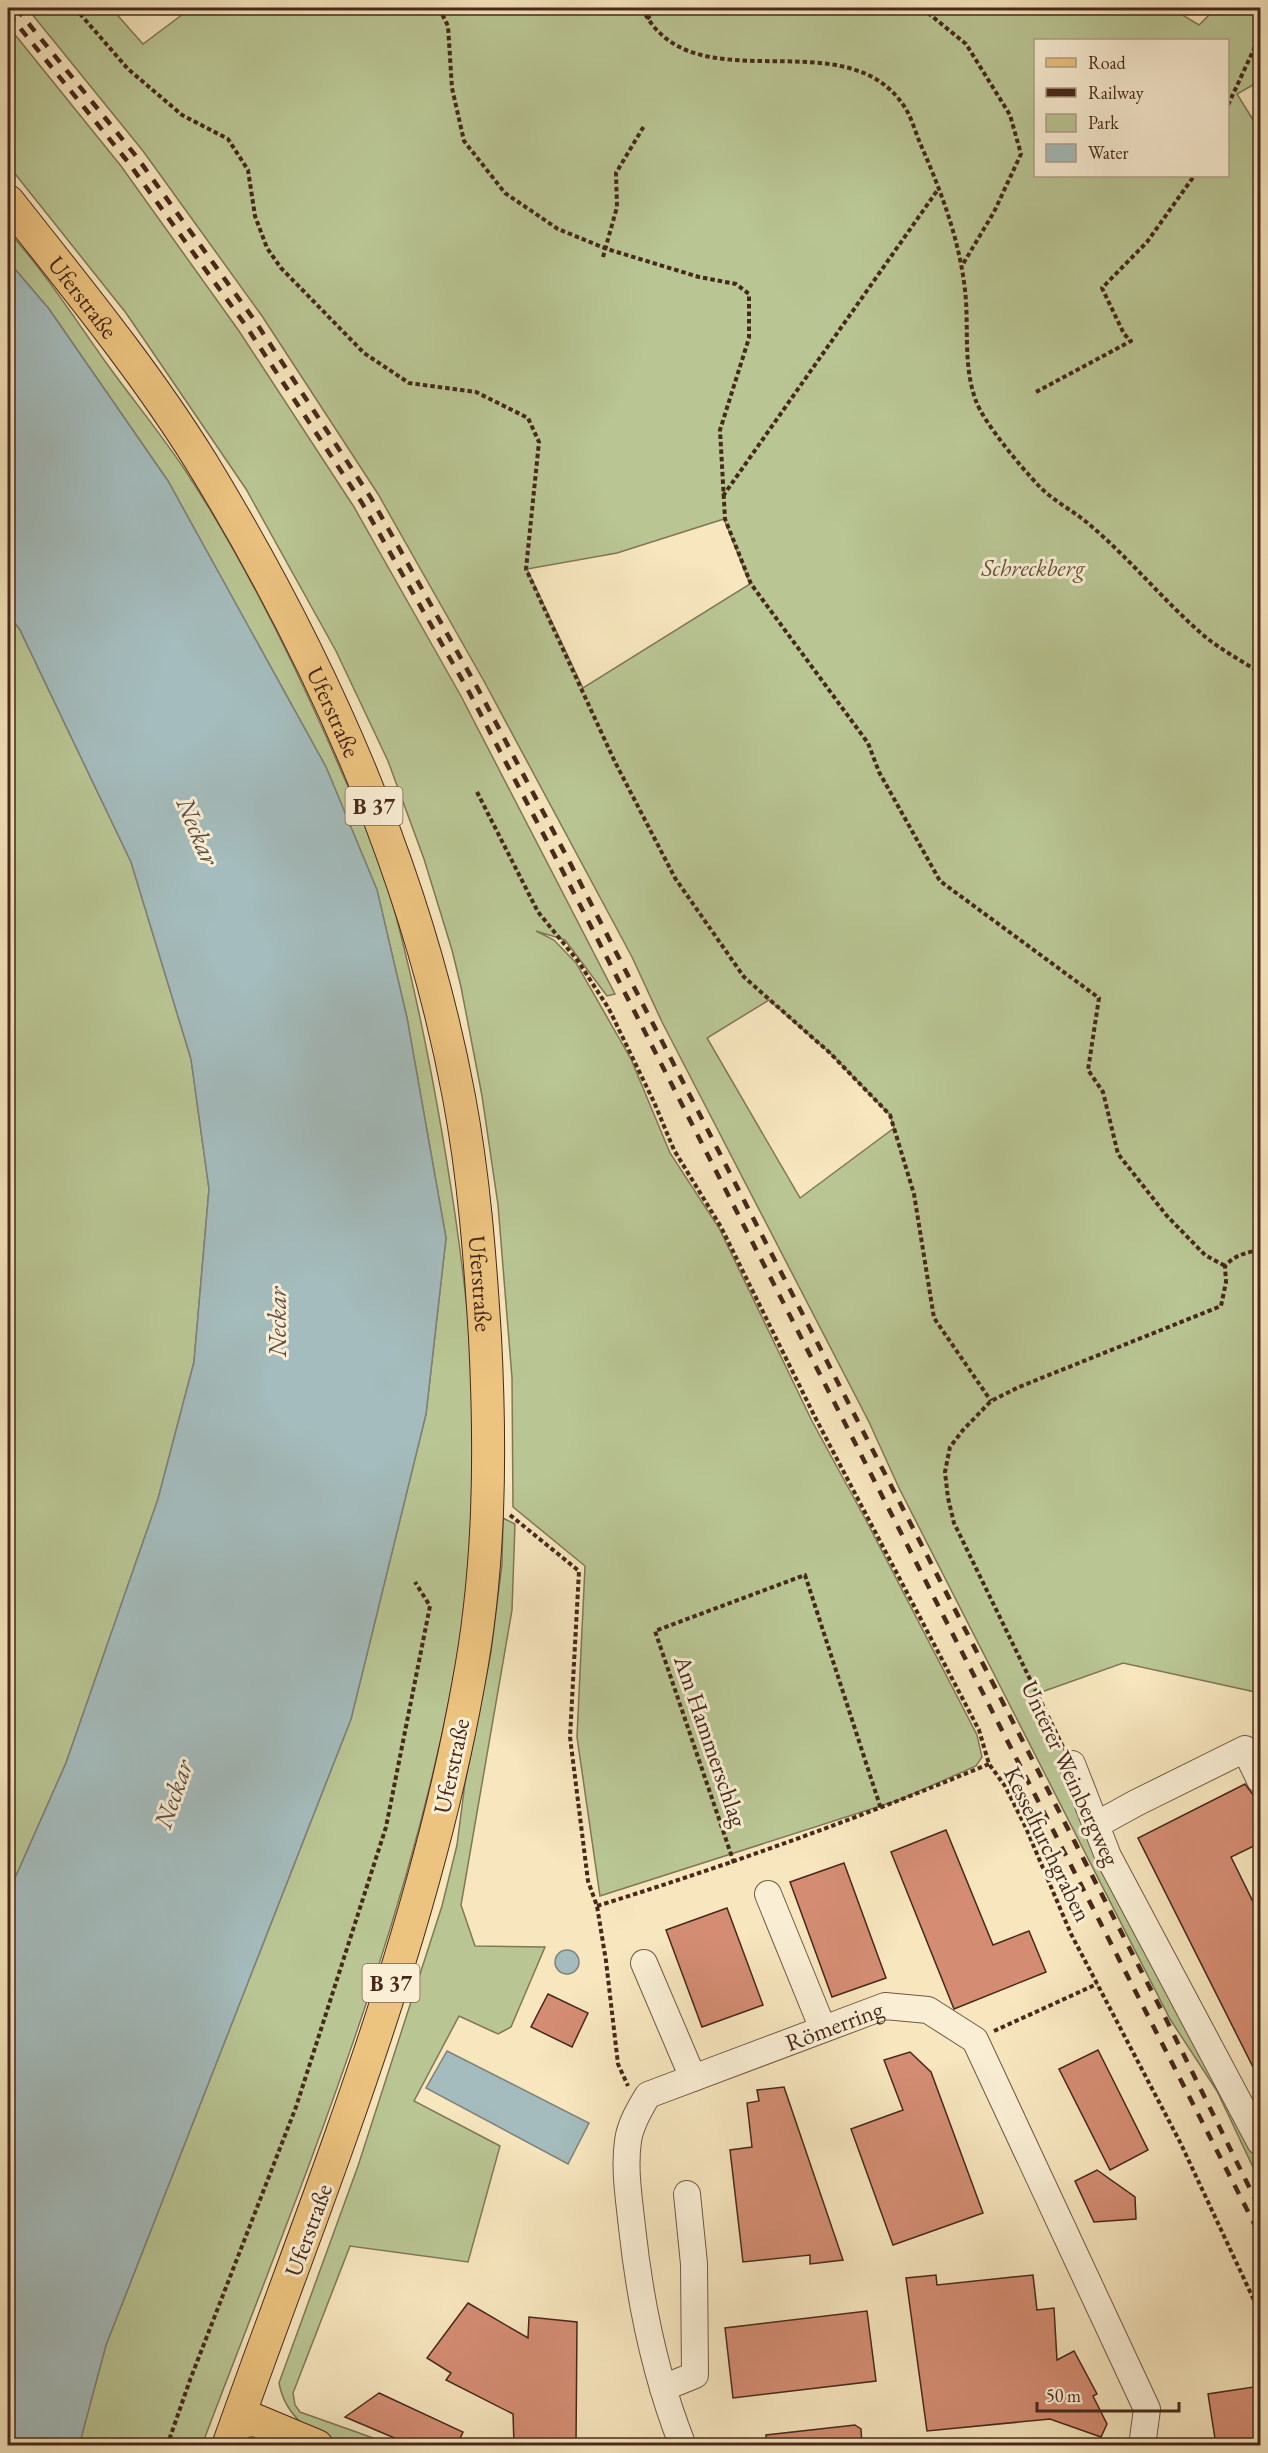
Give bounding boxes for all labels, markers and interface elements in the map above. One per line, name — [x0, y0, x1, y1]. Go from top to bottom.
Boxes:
legend — [1034, 39, 1229, 177]
text: Road — [1088, 51, 1127, 74]
text: Railway — [1088, 81, 1144, 104]
text: Park — [1088, 111, 1119, 134]
text: Water — [1088, 141, 1129, 164]
street label: Uferstraße — [42, 249, 125, 344]
park label: Schreckberg — [980, 552, 1086, 583]
street label: Uferstraße — [300, 661, 368, 762]
road number: B 37 — [346, 787, 403, 825]
water label: Neckar — [168, 791, 228, 871]
street label: Uferstraße — [462, 1234, 500, 1333]
water label: Neckar — [260, 1286, 294, 1358]
street label: Am Hammerschlag — [667, 1650, 755, 1831]
street label: Unterer Weinbergweg — [1015, 1675, 1128, 1871]
street label: Uferstraße — [426, 1716, 476, 1816]
water label: Neckar — [145, 1754, 201, 1834]
street label: Kesselfurchgraben — [997, 1761, 1099, 1927]
road number: B 37 — [362, 1964, 420, 2002]
street label: Römerring — [781, 1993, 888, 2058]
street label: Uferstraße — [277, 2179, 339, 2281]
scale bar — [1037, 2375, 1180, 2413]
text: 50 m — [1046, 2384, 1081, 2407]

